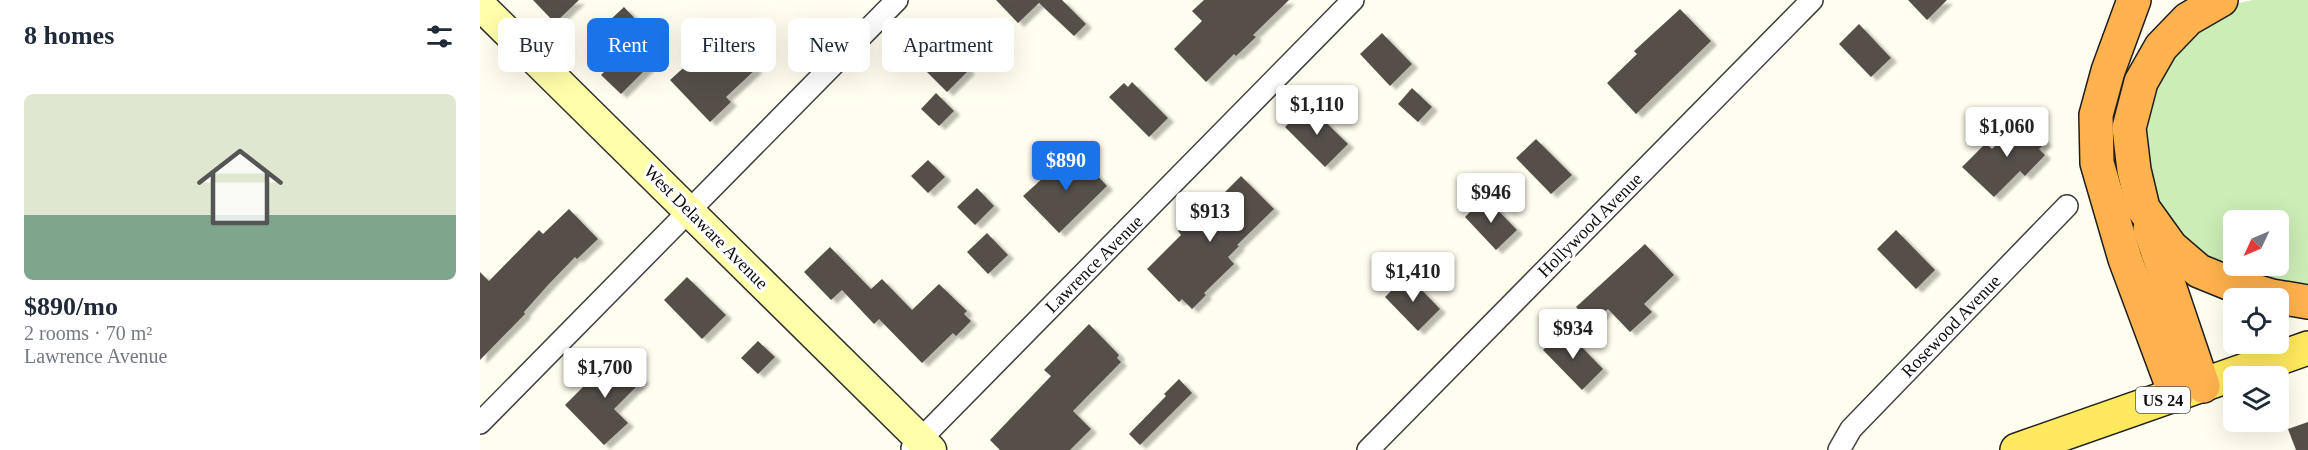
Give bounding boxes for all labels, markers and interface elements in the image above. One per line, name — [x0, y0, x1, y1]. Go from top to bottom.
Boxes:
chip: Buy — [498, 18, 575, 72]
chip: Rent — [587, 18, 669, 72]
chip: Filters — [681, 18, 776, 72]
chip: New — [788, 18, 870, 72]
chip: Apartment — [882, 18, 1014, 72]
icon: filters — [423, 20, 456, 53]
text: 8 homes — [24, 21, 114, 50]
pin: $1,110 — [1268, 85, 1366, 136]
text: $1,110 — [1290, 93, 1344, 115]
pin: $1,060 — [1958, 107, 2056, 158]
text: $1,060 — [1980, 115, 2035, 137]
icon: home — [186, 133, 294, 241]
pin: $890 — [1030, 141, 1102, 192]
text: $890 — [1046, 149, 1086, 171]
street label: West Delaware Avenue — [640, 161, 772, 293]
street label: Hollywood Avenue — [1534, 169, 1646, 281]
pin: $946 — [1455, 173, 1527, 224]
text: $946 — [1471, 181, 1511, 203]
pin: $913 — [1174, 192, 1246, 243]
text: $913 — [1190, 200, 1230, 222]
north arrow — [2223, 210, 2289, 276]
map controls — [2223, 210, 2289, 432]
street label: Lawrence Avenue — [1041, 211, 1147, 317]
pin: $1,410 — [1364, 252, 1462, 303]
text: $1,410 — [1386, 260, 1441, 282]
street label: Rosewood Avenue — [1897, 271, 2005, 381]
button: locate — [2223, 288, 2289, 354]
text: $890/mo — [24, 292, 118, 321]
pin: $934 — [1537, 309, 1609, 360]
text: $934 — [1553, 317, 1593, 339]
text: 2 rooms · 70 m² — [24, 322, 152, 344]
text: Lawrence Avenue — [24, 345, 167, 367]
pin: $1,700 — [556, 348, 654, 399]
text: $1,700 — [578, 356, 633, 378]
button: layers — [2223, 366, 2289, 432]
road number: US 24 — [2136, 387, 2190, 413]

